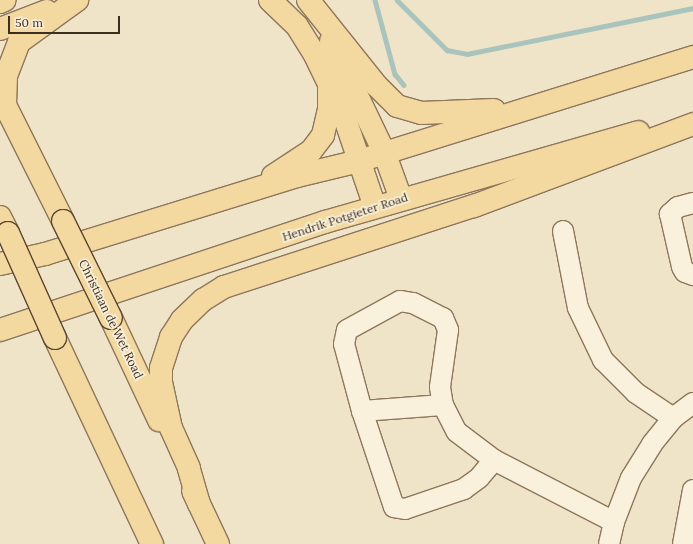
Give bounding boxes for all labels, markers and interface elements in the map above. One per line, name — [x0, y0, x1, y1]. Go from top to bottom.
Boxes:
scale bar — [10, 8, 122, 34]
text: 50 m — [15, 15, 43, 30]
street label: Hendrik Potgieter Road — [280, 190, 410, 244]
street label: Christiaan de Wet Road — [76, 257, 146, 381]

